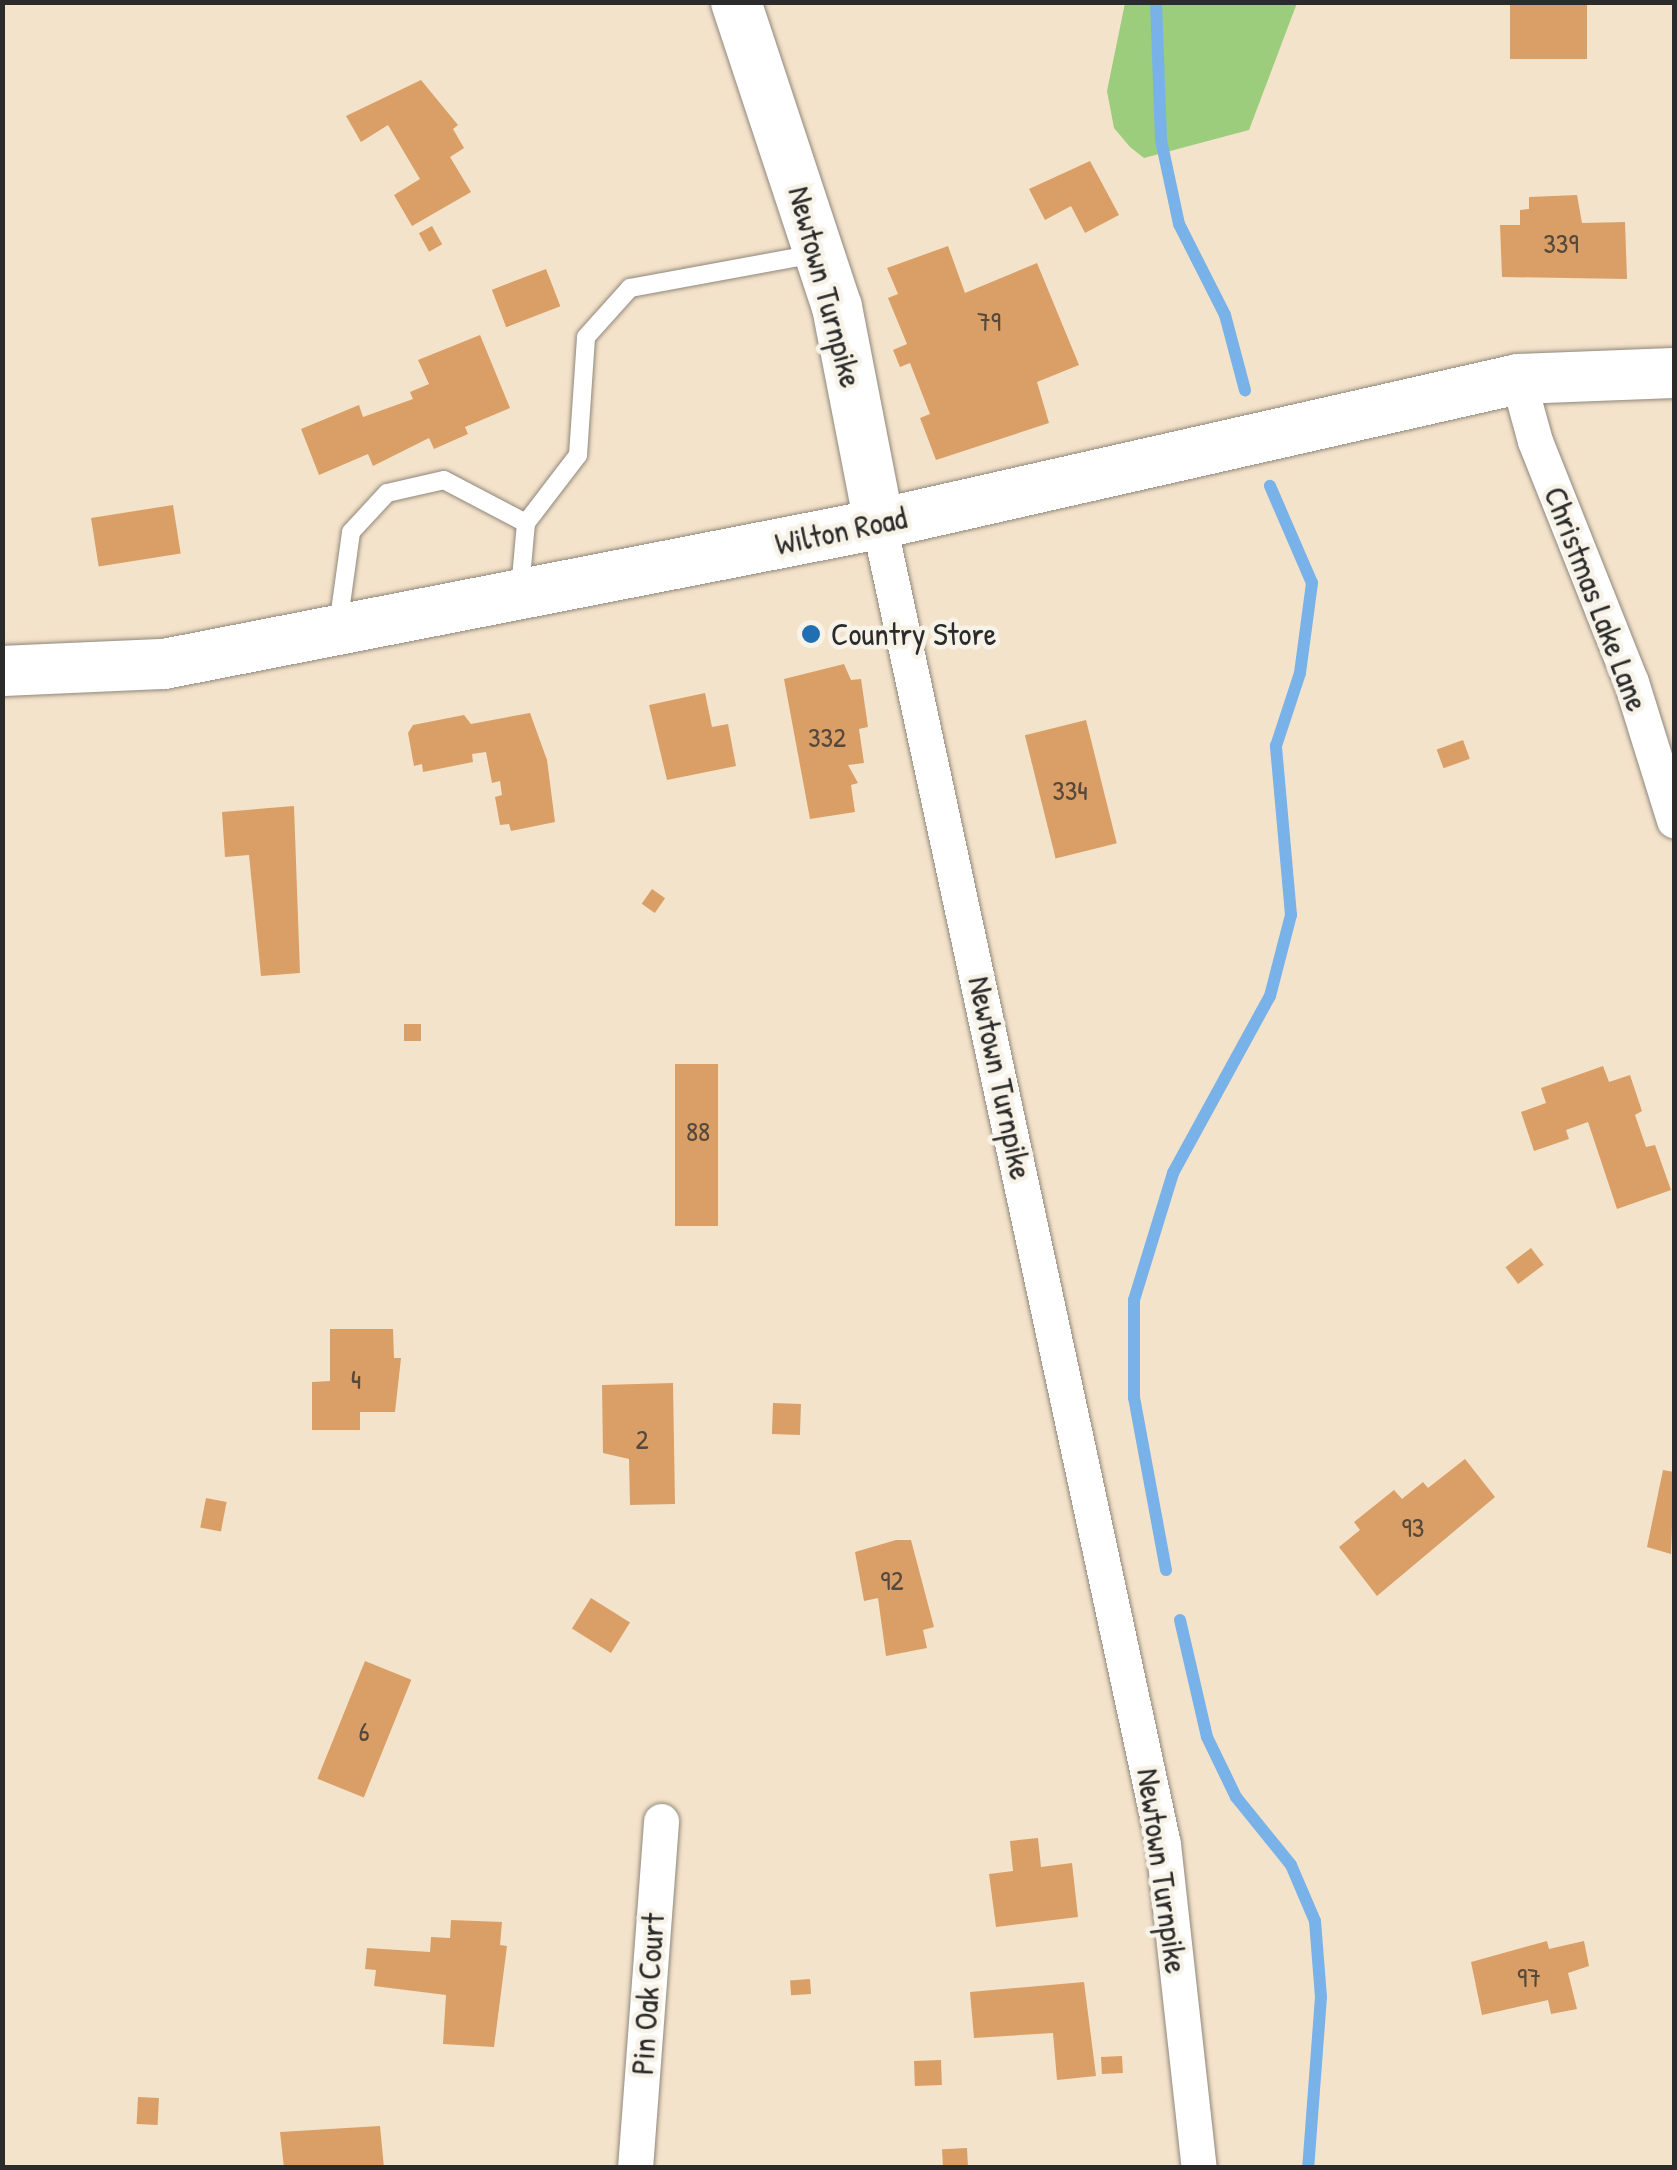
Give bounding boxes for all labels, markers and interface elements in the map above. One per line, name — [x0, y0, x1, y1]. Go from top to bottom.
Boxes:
street label: Newtown Turnpike — [780, 182, 870, 392]
house number: 339 — [1543, 226, 1579, 260]
house number: 79 — [977, 304, 1001, 338]
street label: Christmas Lake Lane — [1536, 481, 1656, 717]
street label: Wilton Road — [772, 498, 910, 564]
place label: Country Store — [831, 615, 997, 653]
marker: Country Store — [800, 623, 822, 645]
house number: 332 — [808, 720, 846, 754]
house number: 334 — [1052, 773, 1088, 807]
street label: Newtown Turnpike — [960, 973, 1040, 1183]
house number: 88 — [686, 1114, 710, 1148]
house number: 4 — [351, 1362, 361, 1396]
house number: 2 — [635, 1422, 649, 1456]
house number: 93 — [1402, 1510, 1424, 1544]
house number: 92 — [880, 1563, 904, 1597]
house number: 6 — [358, 1714, 370, 1748]
street label: Newtown Turnpike — [1129, 1766, 1195, 1976]
street label: Pin Oak Court — [623, 1912, 673, 2076]
house number: 97 — [1517, 1960, 1541, 1994]

